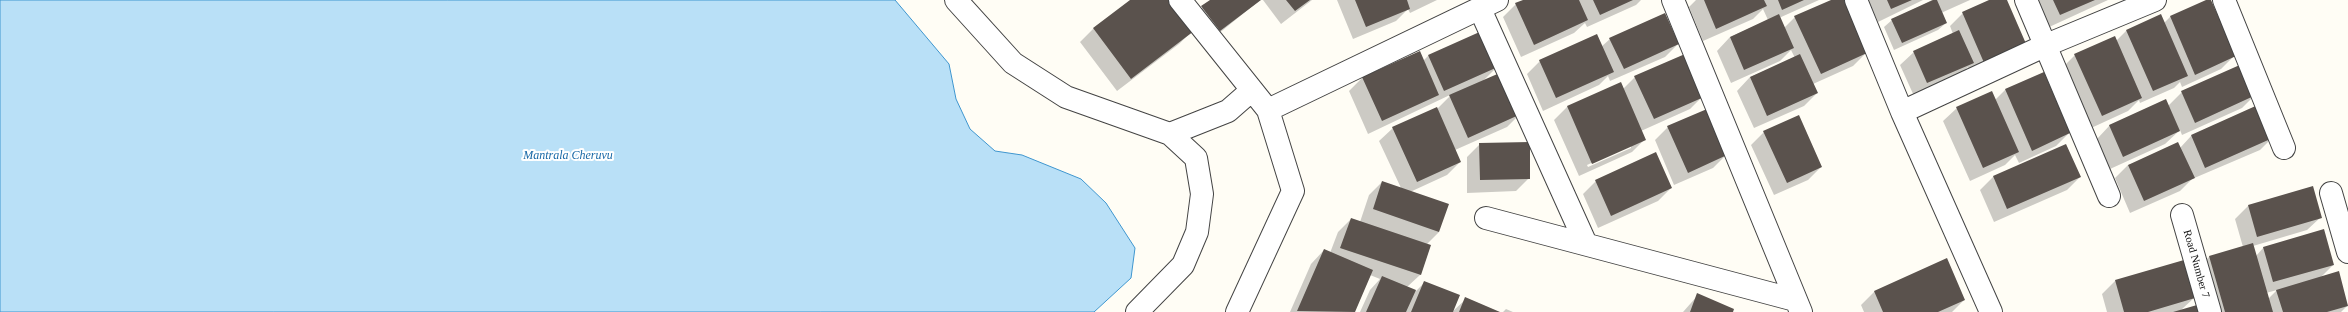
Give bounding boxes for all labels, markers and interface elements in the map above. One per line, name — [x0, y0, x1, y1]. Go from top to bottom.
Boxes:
water label: Mantrala Cheruvu — [523, 149, 613, 163]
street label: Road Number 7 — [2180, 228, 2212, 300]

